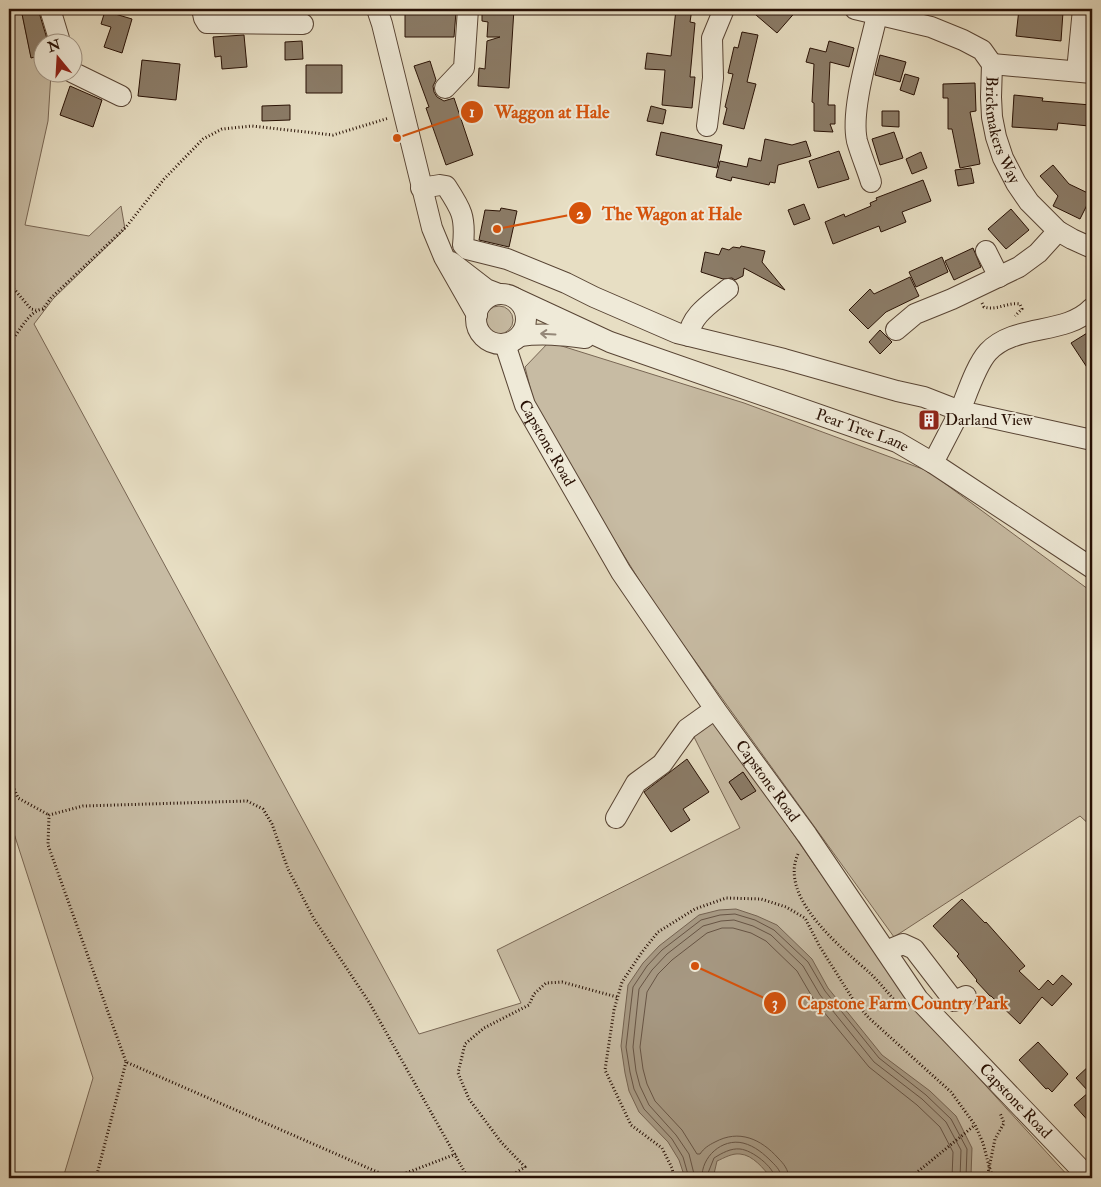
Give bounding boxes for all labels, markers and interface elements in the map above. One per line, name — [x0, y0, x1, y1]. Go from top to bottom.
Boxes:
north arrow — [32, 32, 82, 82]
text: N — [45, 36, 63, 56]
street label: Brickmakers Way — [981, 76, 1025, 188]
callout: Waggon at Hale — [460, 95, 619, 128]
text: Waggon at Hale — [494, 101, 610, 124]
text: 1 — [469, 103, 475, 122]
callout: The Wagon at Hale — [567, 197, 752, 230]
text: The Wagon at Hale — [601, 203, 743, 226]
text: 2 — [576, 205, 584, 224]
one-way arrow — [540, 329, 556, 338]
street label: Capstone Road — [514, 396, 580, 490]
street label: Pear Tree Lane — [813, 404, 913, 457]
building icon: Darland View — [917, 408, 941, 432]
place label: Darland View — [945, 410, 1034, 430]
street label: Capstone Road — [731, 736, 804, 826]
callout: Capstone Farm Country Park — [762, 986, 1018, 1019]
text: Capstone Farm Country Park — [798, 992, 1009, 1015]
text: 3 — [772, 994, 778, 1013]
street label: Capstone Road — [975, 1059, 1056, 1143]

